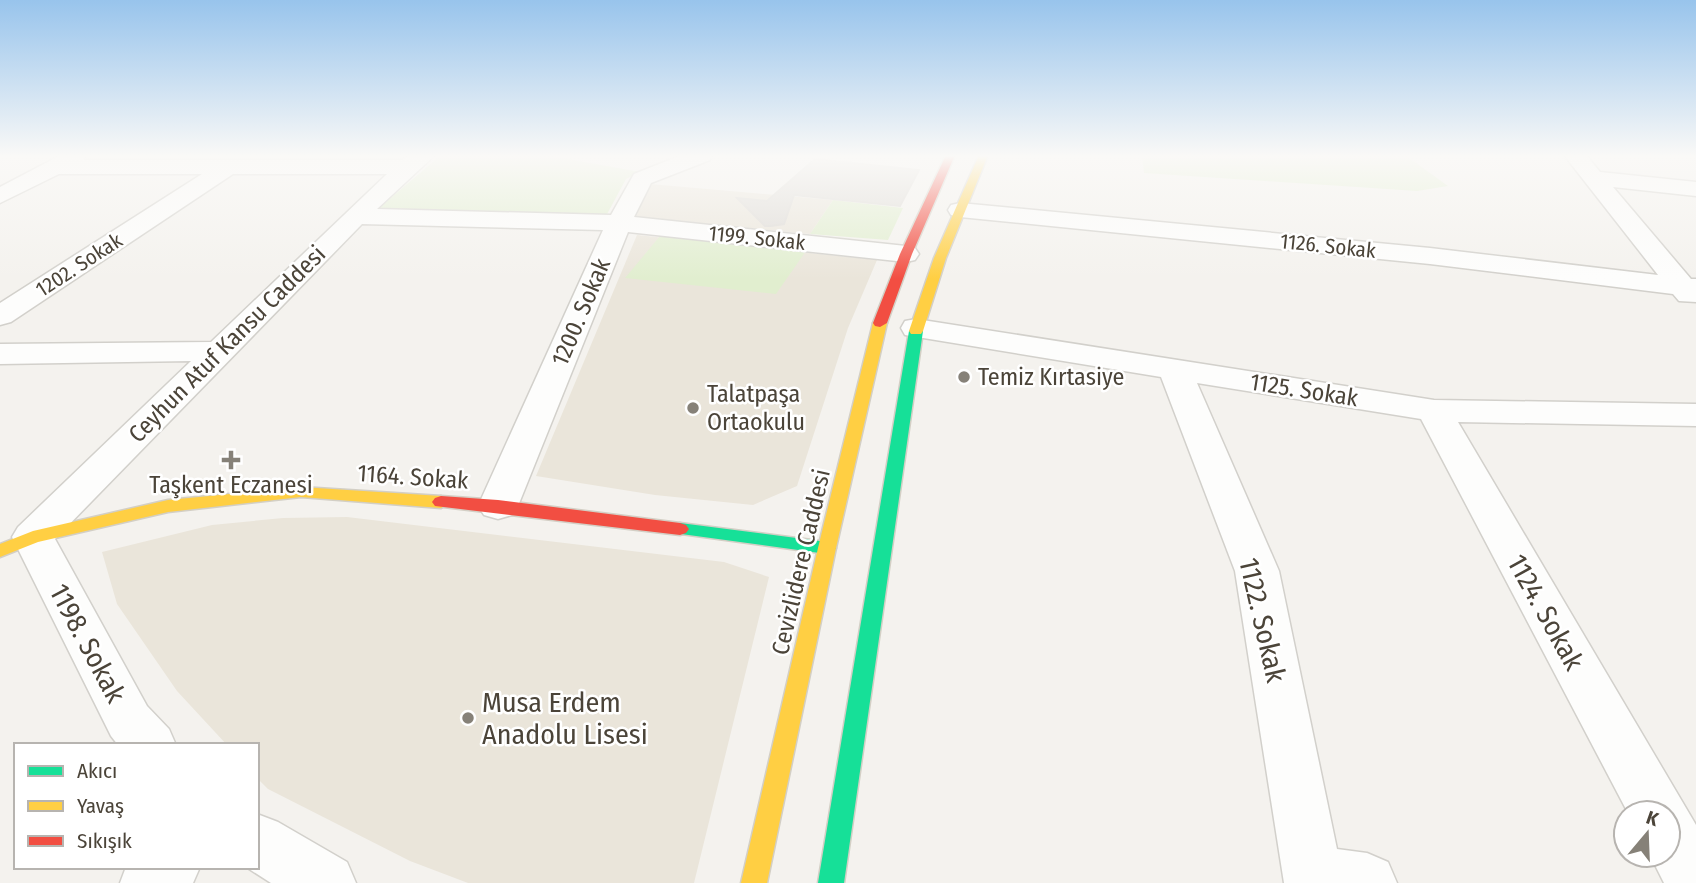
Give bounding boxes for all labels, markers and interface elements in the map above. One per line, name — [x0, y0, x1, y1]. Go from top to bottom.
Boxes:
street label: 1199. Sokak — [707, 220, 807, 256]
street label: 1202. Sokak — [31, 227, 127, 303]
street label: 1126. Sokak — [1279, 228, 1377, 264]
street label: Ceyhun Atuf Kansu Caddesi — [123, 240, 331, 448]
street label: 1200. Sokak — [546, 253, 616, 370]
place label: Temiz Kırtasiye — [978, 363, 1124, 391]
street label: 1125. Sokak — [1248, 368, 1361, 412]
marker: Temiz Kırtasiye — [956, 369, 972, 385]
place label: Talatpaşa Ortaokulu — [707, 380, 805, 436]
marker: Talatpaşa Ortaokulu — [685, 400, 701, 416]
marker: Taşkent Eczanesi — [223, 452, 239, 468]
street label: 1164. Sokak — [357, 459, 470, 495]
street label: Cevizlidere Caddesi — [766, 466, 836, 658]
place label: Taşkent Eczanesi — [149, 471, 313, 499]
street label: 1124. Sokak — [1500, 549, 1591, 677]
street label: 1122. Sokak — [1232, 555, 1293, 686]
street label: 1198. Sokak — [43, 578, 133, 709]
place label: Musa Erdem Anadolu Lisesi — [482, 686, 648, 751]
marker: Musa Erdem Anadolu Lisesi — [460, 710, 476, 726]
legend — [14, 743, 259, 869]
text: Akıcı — [77, 758, 117, 784]
text: Yavaş — [77, 793, 124, 819]
north arrow — [1612, 799, 1682, 869]
text: K — [1643, 806, 1662, 831]
text: Sıkışık — [77, 828, 132, 854]

